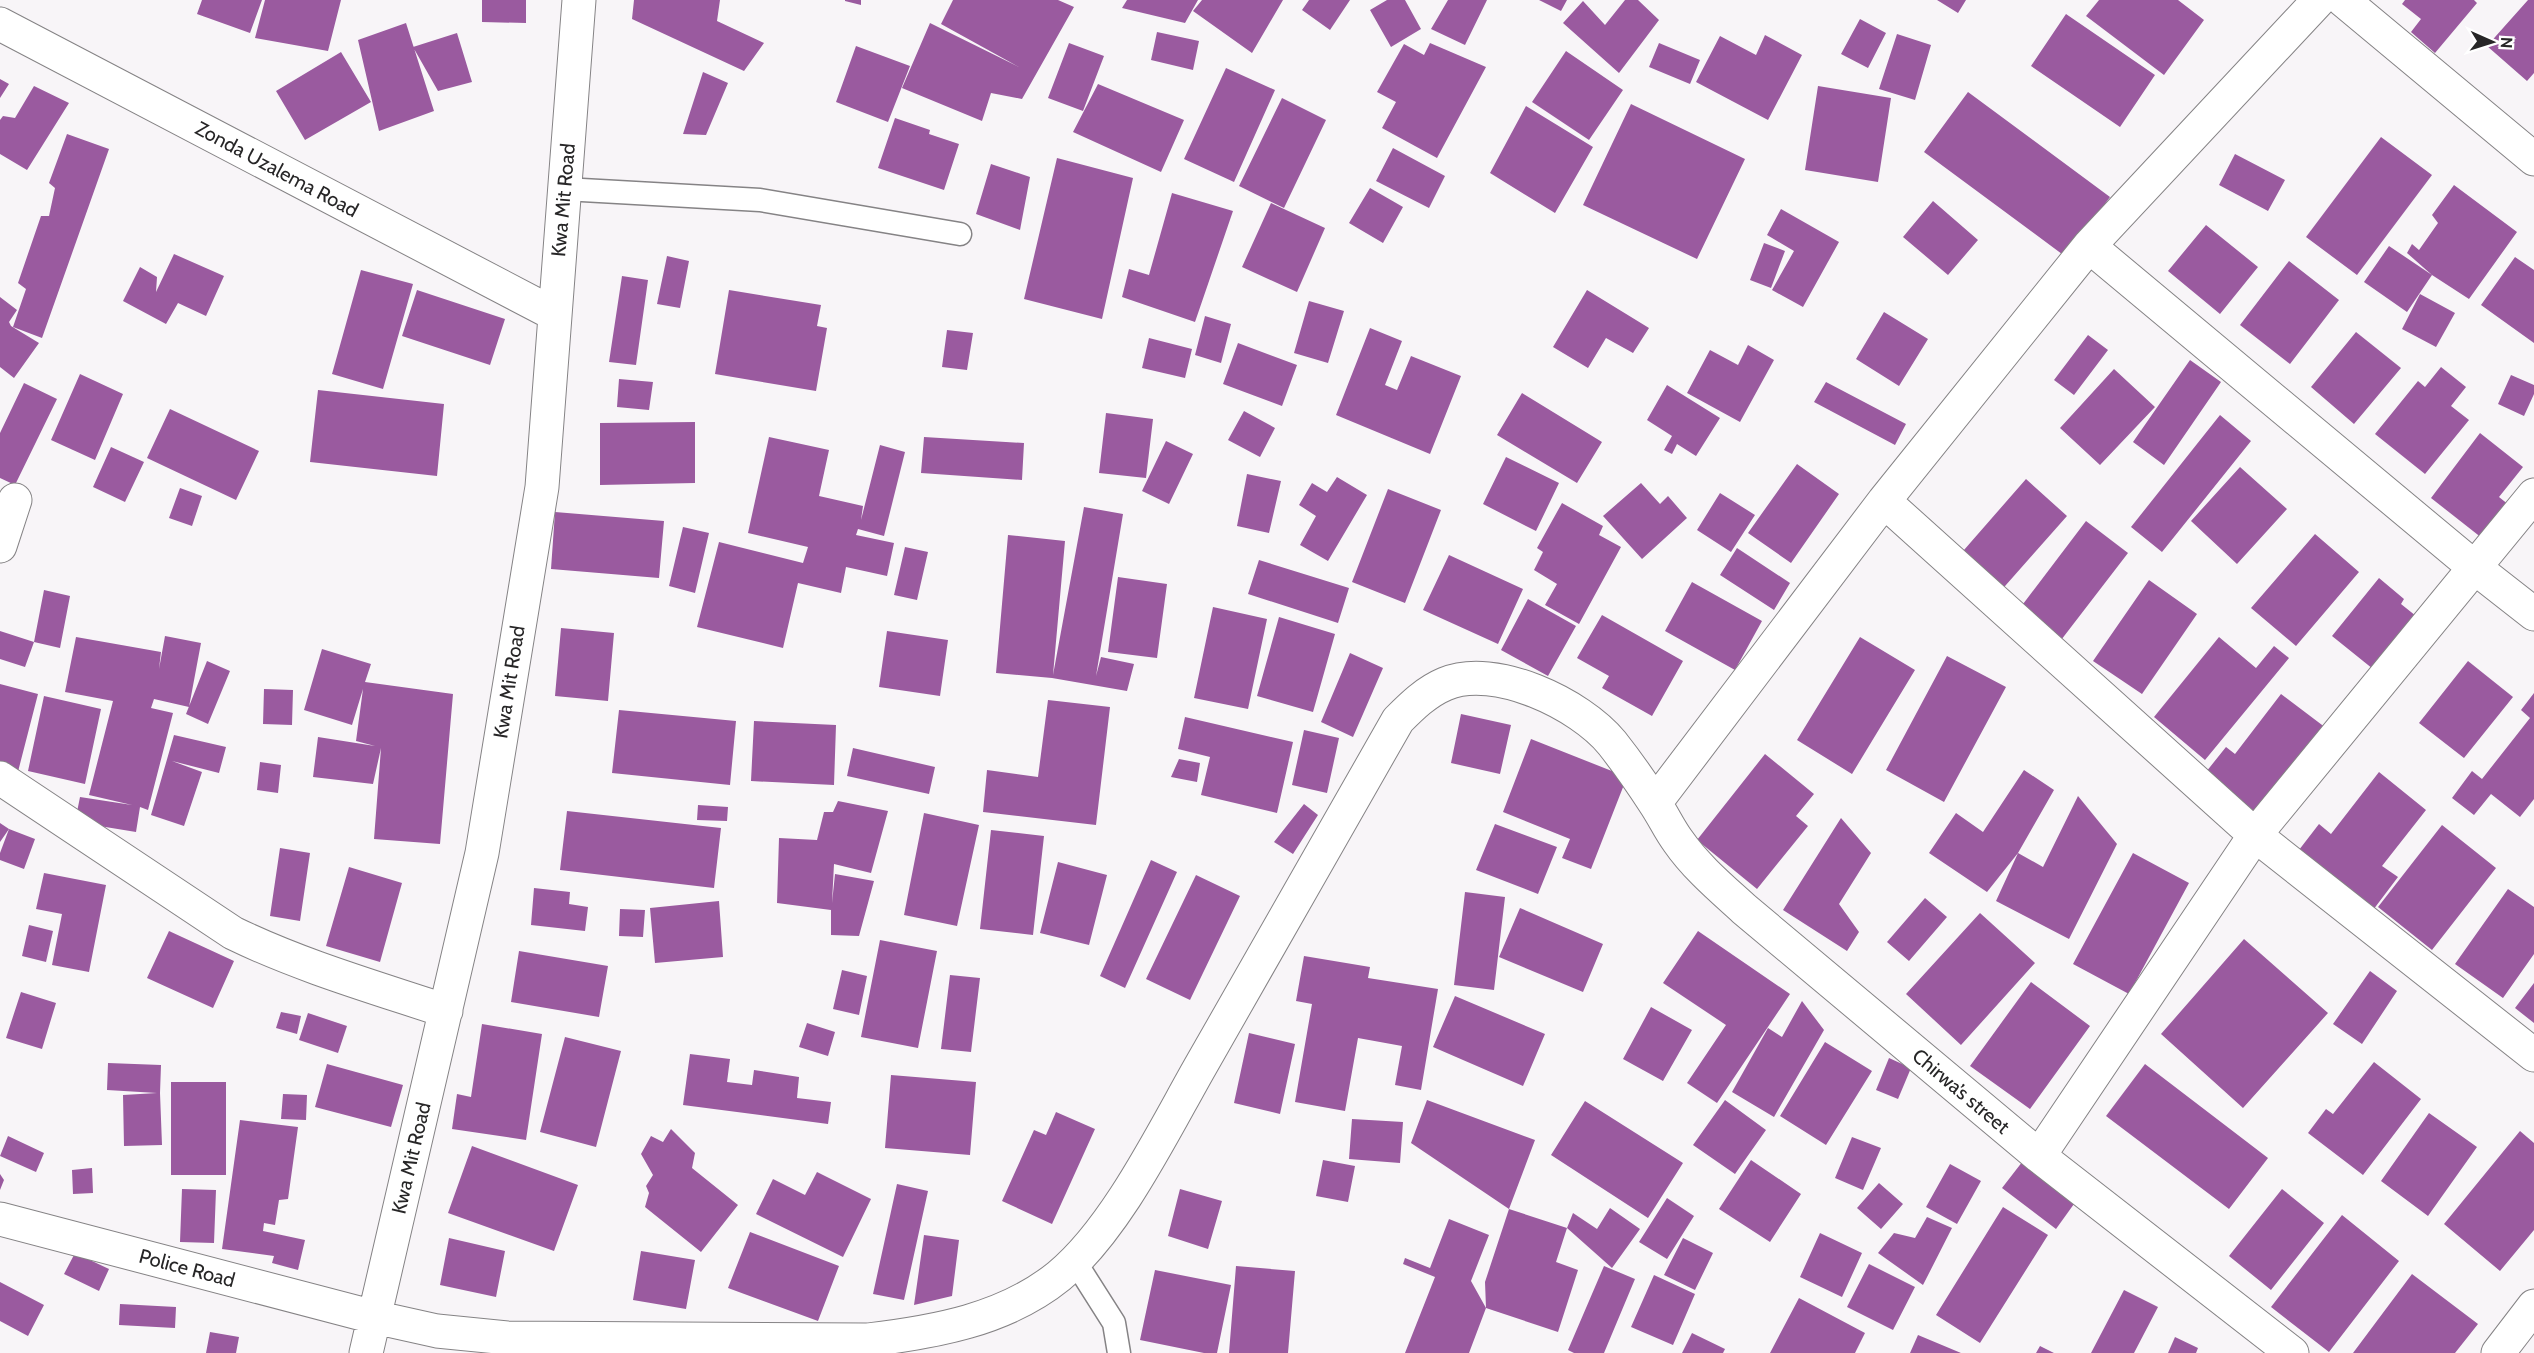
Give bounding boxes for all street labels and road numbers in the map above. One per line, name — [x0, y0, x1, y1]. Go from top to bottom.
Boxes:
street label: Zonda Uzalema Road — [191, 116, 363, 222]
street label: Kwa Mit Road — [546, 142, 580, 258]
street label: Kwa Mit Road — [488, 624, 530, 740]
street label: Chirwa’s street — [1907, 1043, 2015, 1139]
street label: Kwa Mit Road — [387, 1100, 435, 1216]
street label: Police Road — [136, 1244, 238, 1292]

